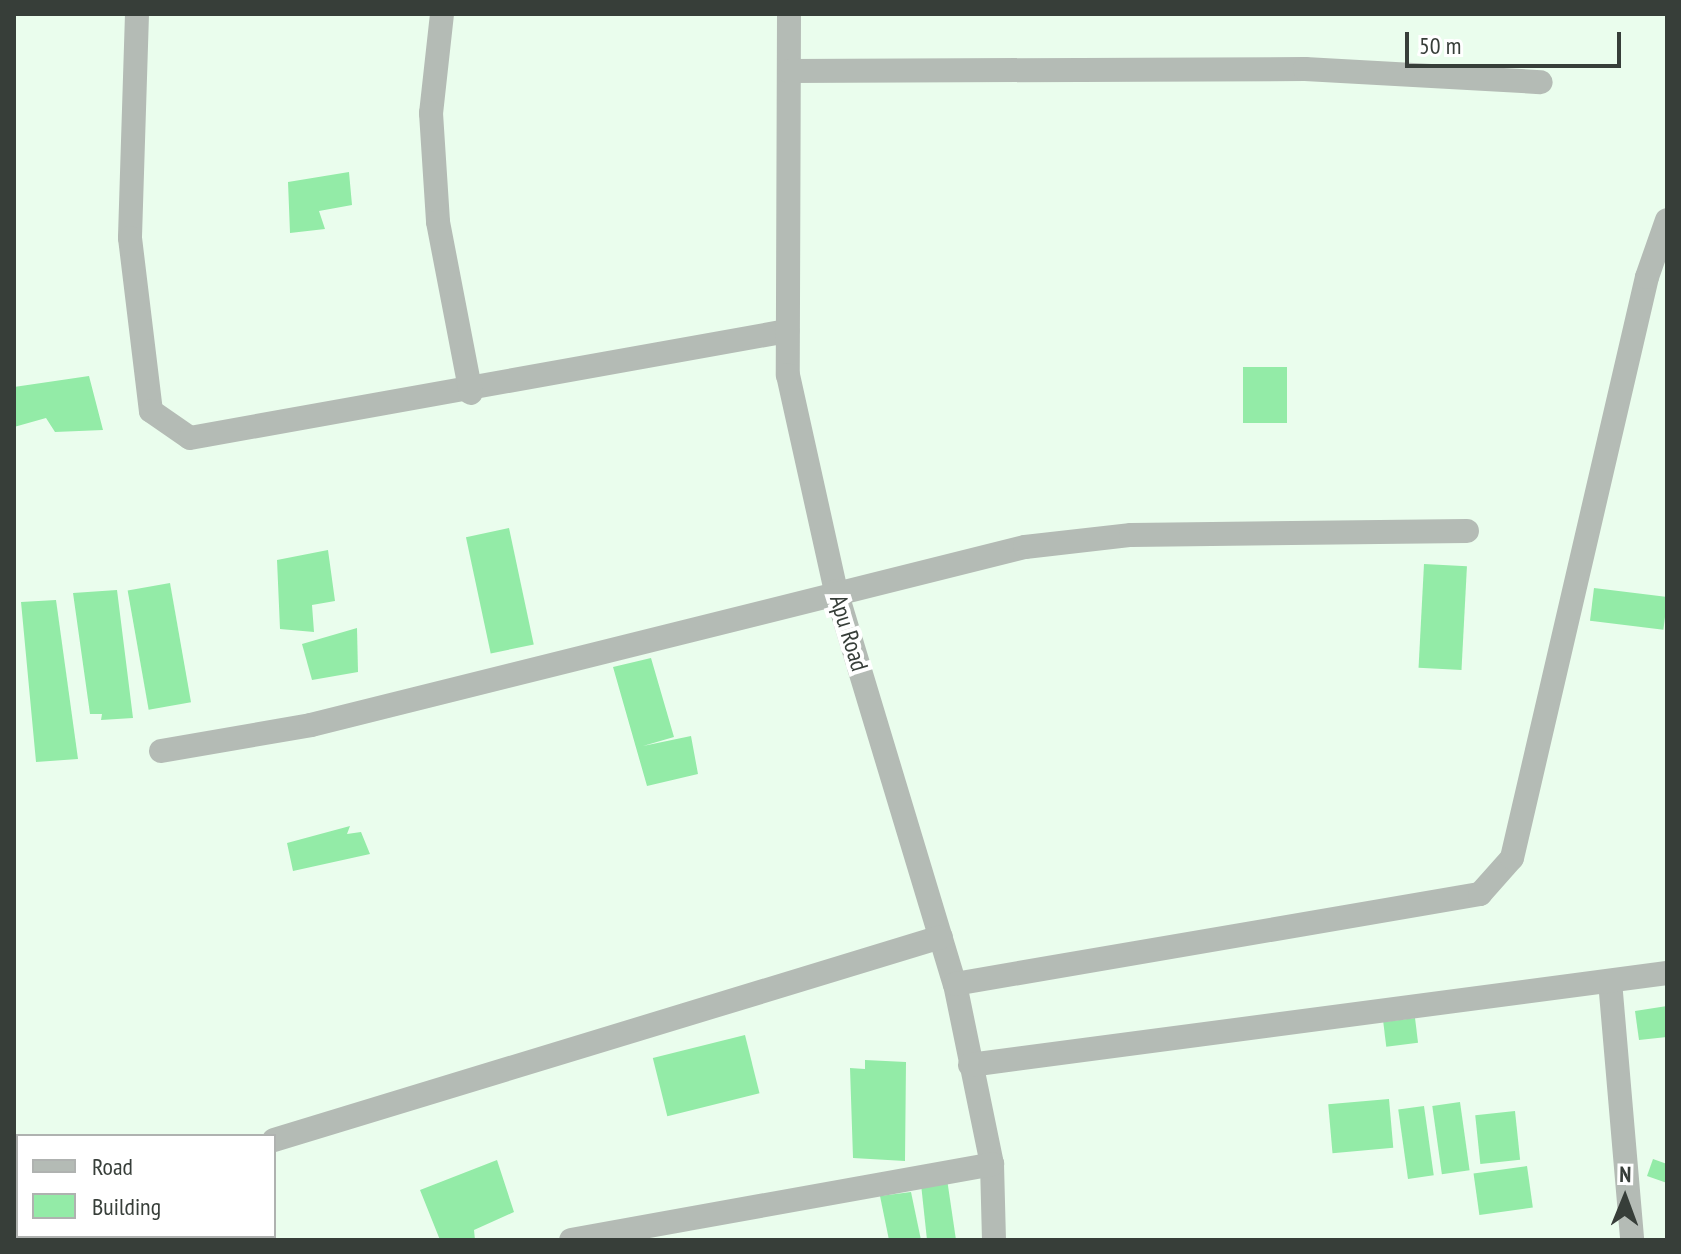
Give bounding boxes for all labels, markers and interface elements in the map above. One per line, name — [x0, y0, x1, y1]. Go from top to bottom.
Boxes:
scale bar — [1409, 16, 1625, 66]
text: 50 m — [1419, 30, 1461, 61]
street label: Apu Road — [824, 591, 874, 675]
legend — [16, 1134, 276, 1238]
text: Road — [92, 1151, 133, 1182]
north arrow — [1585, 1158, 1665, 1238]
text: N — [1619, 1160, 1632, 1188]
text: Building — [92, 1191, 161, 1222]

